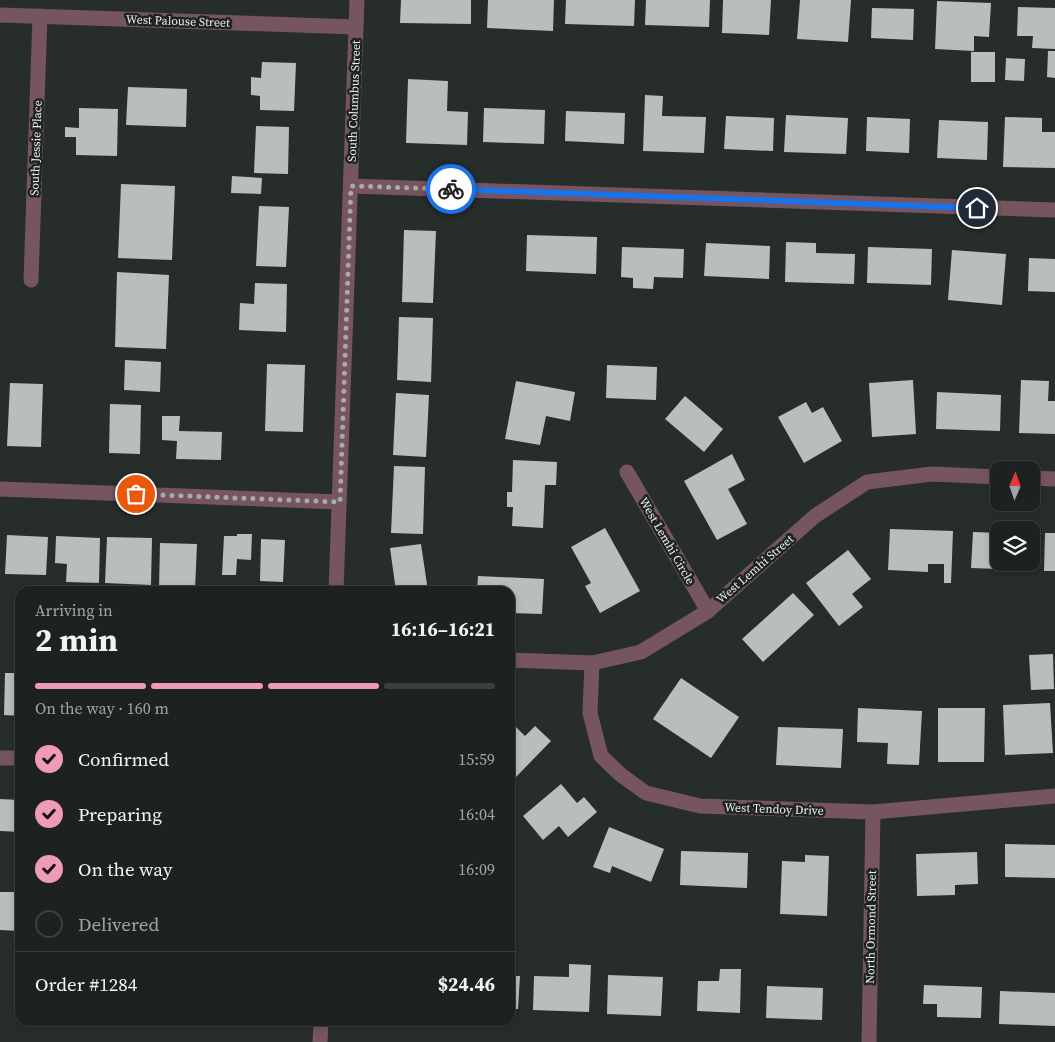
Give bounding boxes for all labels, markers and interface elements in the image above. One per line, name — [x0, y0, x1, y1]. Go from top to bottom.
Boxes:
street label: West Palouse Street — [126, 11, 230, 31]
street label: South Columbus Street — [344, 40, 364, 162]
street label: South Jessie Place — [26, 100, 46, 196]
courier — [426, 164, 476, 214]
icon: bike — [437, 175, 465, 203]
pin — [956, 187, 998, 229]
icon: home — [963, 194, 991, 222]
north arrow — [990, 461, 1040, 511]
map controls — [990, 461, 1040, 571]
pin — [115, 473, 157, 515]
icon: bag — [122, 480, 150, 508]
street label: West Lemhi Circle — [636, 495, 698, 587]
button: layers — [990, 521, 1040, 571]
street label: West Lemhi Street — [713, 531, 797, 607]
text: Arriving in — [35, 599, 113, 621]
text: 16:16–16:21 — [391, 616, 495, 642]
text: 2 min — [35, 618, 118, 662]
text: On the way · 160 m — [35, 697, 169, 719]
icon: check — [35, 745, 63, 773]
text: Confirmed — [78, 746, 169, 772]
text: 15:59 — [458, 748, 495, 770]
street label: West Tendoy Drive — [724, 799, 824, 819]
icon: check — [35, 800, 63, 828]
text: Preparing — [78, 801, 162, 827]
text: 16:04 — [458, 803, 495, 825]
icon: check — [35, 855, 63, 883]
text: On the way — [78, 856, 173, 882]
text: 16:09 — [458, 858, 495, 880]
street label: North Ormond Street — [862, 870, 880, 984]
text: Delivered — [78, 911, 159, 937]
text: Order #1284 — [35, 971, 137, 997]
text: $24.46 — [438, 971, 495, 997]

